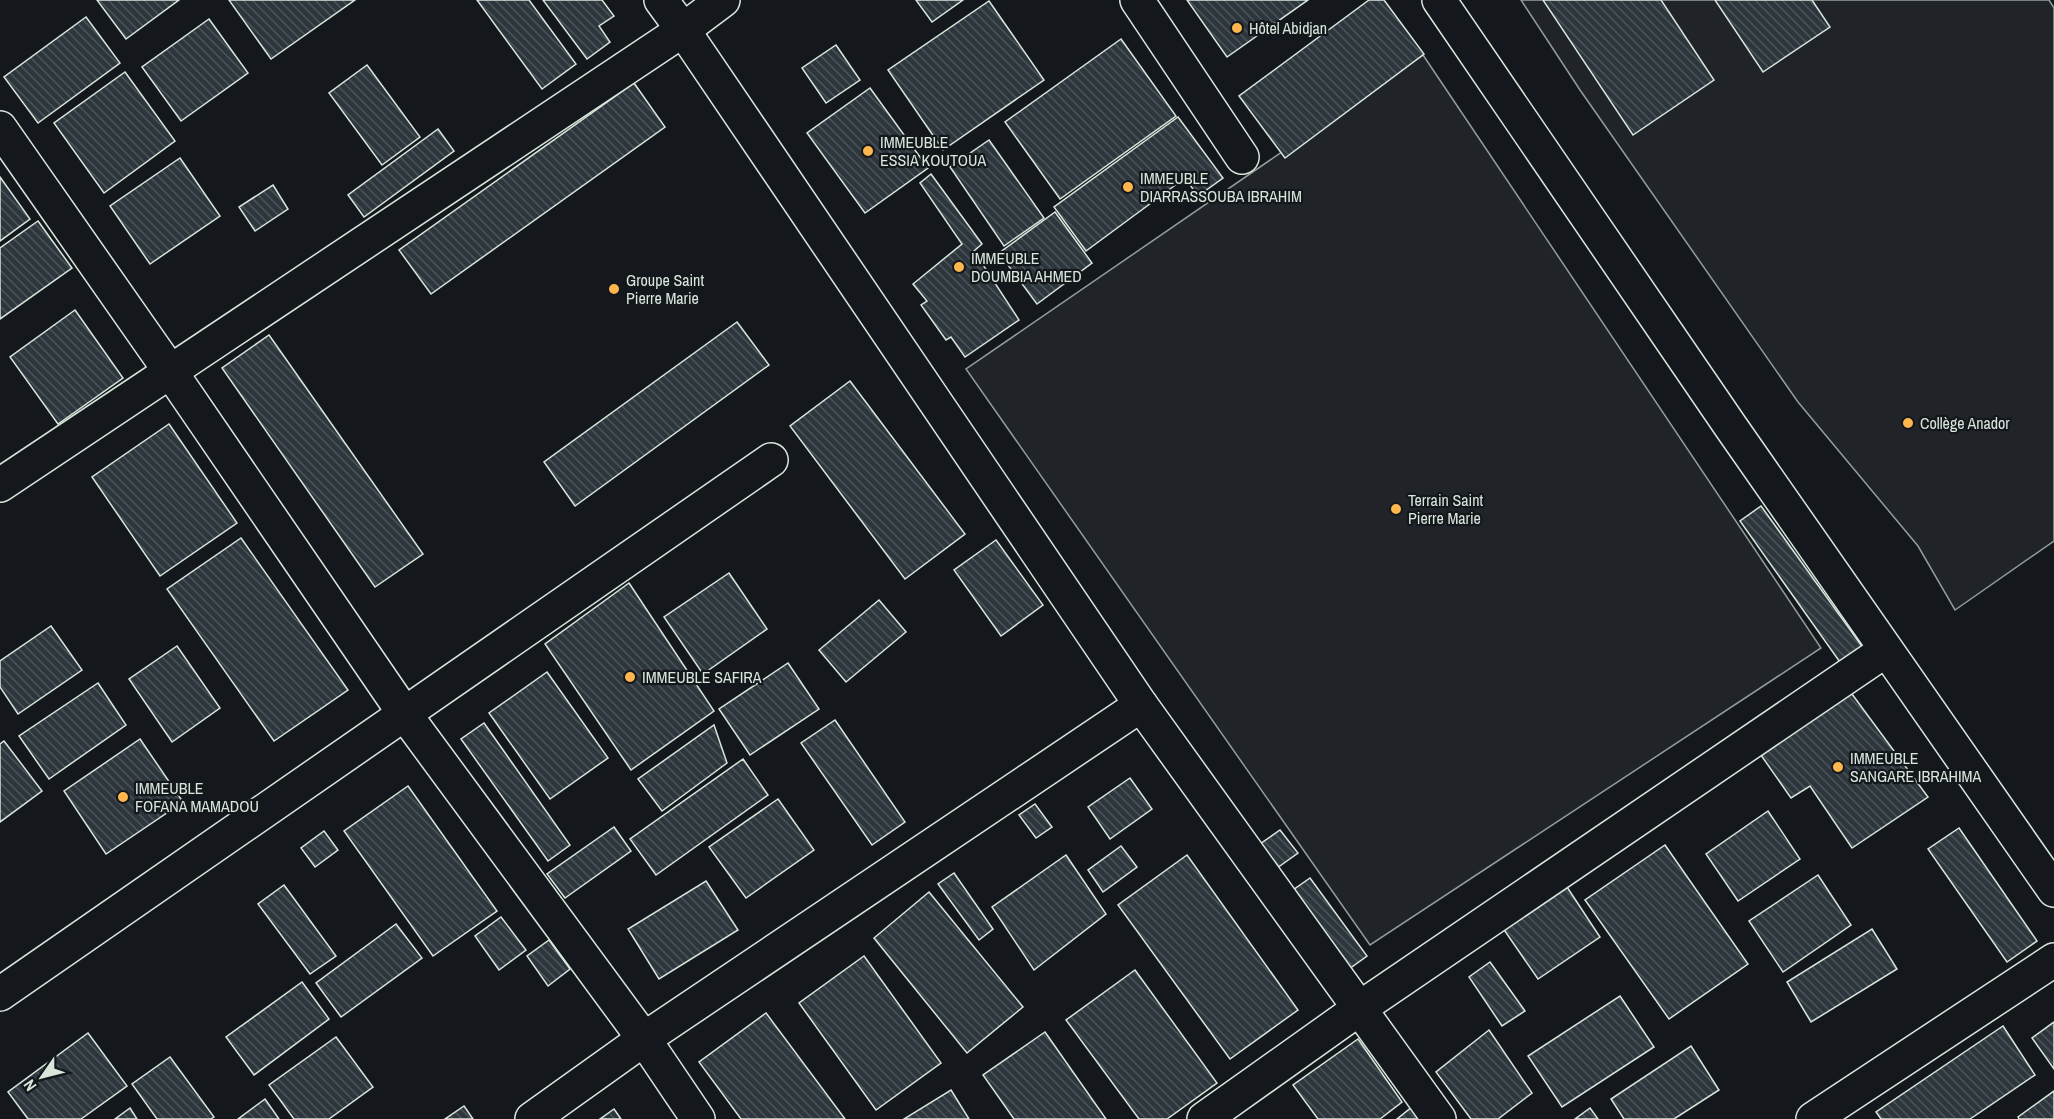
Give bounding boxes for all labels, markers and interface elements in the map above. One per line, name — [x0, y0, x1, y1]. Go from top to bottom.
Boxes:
place label: Hôtel Abidjan — [1249, 17, 1327, 39]
marker: Hôtel Abidjan — [1230, 21, 1244, 35]
place label: IMMEUBLE ESSIA KOUTOUA — [880, 131, 986, 171]
marker: IMMEUBLE ESSIA KOUTOUA — [861, 144, 875, 158]
place label: IMMEUBLE DIARRASSOUBA IBRAHIM — [1140, 167, 1302, 207]
marker: IMMEUBLE DIARRASSOUBA IBRAHIM — [1121, 180, 1135, 194]
place label: IMMEUBLE DOUMBIA AHMED — [971, 247, 1082, 287]
marker: IMMEUBLE DOUMBIA AHMED — [952, 260, 966, 274]
place label: Groupe Saint Pierre Marie — [626, 269, 704, 309]
marker: Groupe Saint Pierre Marie — [607, 282, 621, 296]
place label: Collège Anador — [1920, 412, 2010, 434]
marker: Collège Anador — [1901, 416, 1915, 430]
place label: Terrain Saint Pierre Marie — [1408, 489, 1483, 529]
marker: Terrain Saint Pierre Marie — [1389, 502, 1403, 516]
place label: IMMEUBLE SAFIRA — [642, 666, 762, 688]
marker: IMMEUBLE SAFIRA — [623, 670, 637, 684]
place label: IMMEUBLE SANGARE IBRAHIMA — [1850, 747, 1981, 787]
marker: IMMEUBLE SANGARE IBRAHIMA — [1831, 760, 1845, 774]
place label: IMMEUBLE FOFANA MAMADOU — [135, 777, 259, 817]
marker: IMMEUBLE FOFANA MAMADOU — [116, 790, 130, 804]
north arrow — [12, 1047, 72, 1107]
text: N — [18, 1075, 41, 1096]

